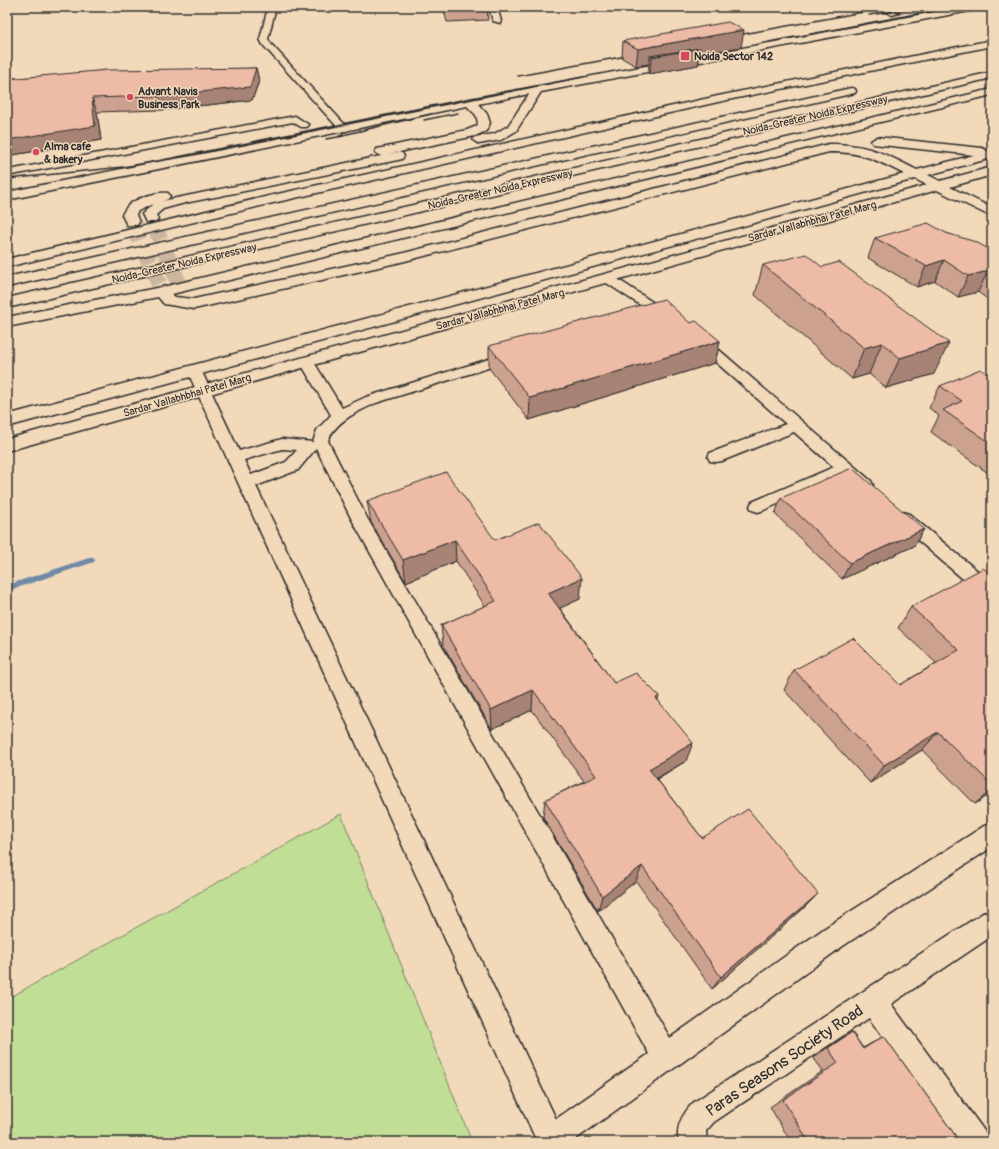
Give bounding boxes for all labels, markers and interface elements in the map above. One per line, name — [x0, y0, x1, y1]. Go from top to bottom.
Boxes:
marker: Noida Sector 142 — [679, 50, 691, 62]
place label: Noida Sector 142 — [694, 50, 773, 63]
place label: Advant Navis Business Park — [138, 85, 200, 111]
marker: Advant Navis Business Park — [125, 92, 135, 102]
street label: Noida-Greater Noida Expressway — [741, 92, 889, 138]
place label: Alma cafe & bakery — [44, 140, 92, 166]
marker: Alma cafe & bakery — [31, 147, 41, 157]
street label: Noida-Greater Noida Expressway — [426, 166, 574, 212]
street label: Sardar Vallabhbhai Patel Marg — [746, 198, 878, 245]
street label: Noida-Greater Noida Expressway — [110, 240, 258, 286]
street label: Sardar Vallabhbhai Patel Marg — [434, 286, 566, 333]
street label: Sardar Vallabhbhai Patel Marg — [122, 371, 253, 420]
street label: Paras Seasons Society Road — [702, 1001, 867, 1121]

